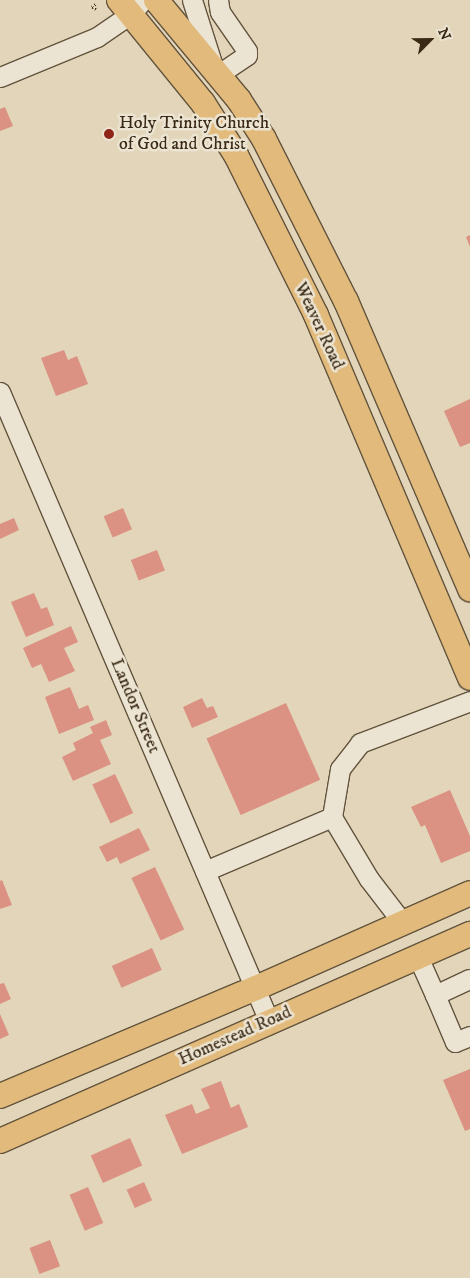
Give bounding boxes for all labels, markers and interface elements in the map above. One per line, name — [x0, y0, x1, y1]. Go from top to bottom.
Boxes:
north arrow — [405, 15, 455, 65]
text: N — [433, 25, 454, 43]
place label: Holy Trinity Church of God and Christ — [119, 113, 269, 156]
marker: Holy Trinity Church of God and Christ — [103, 128, 115, 140]
street label: Weaver Road — [289, 279, 349, 373]
street label: Landor Street — [105, 655, 165, 757]
street label: Homestead Road — [175, 1001, 295, 1071]

